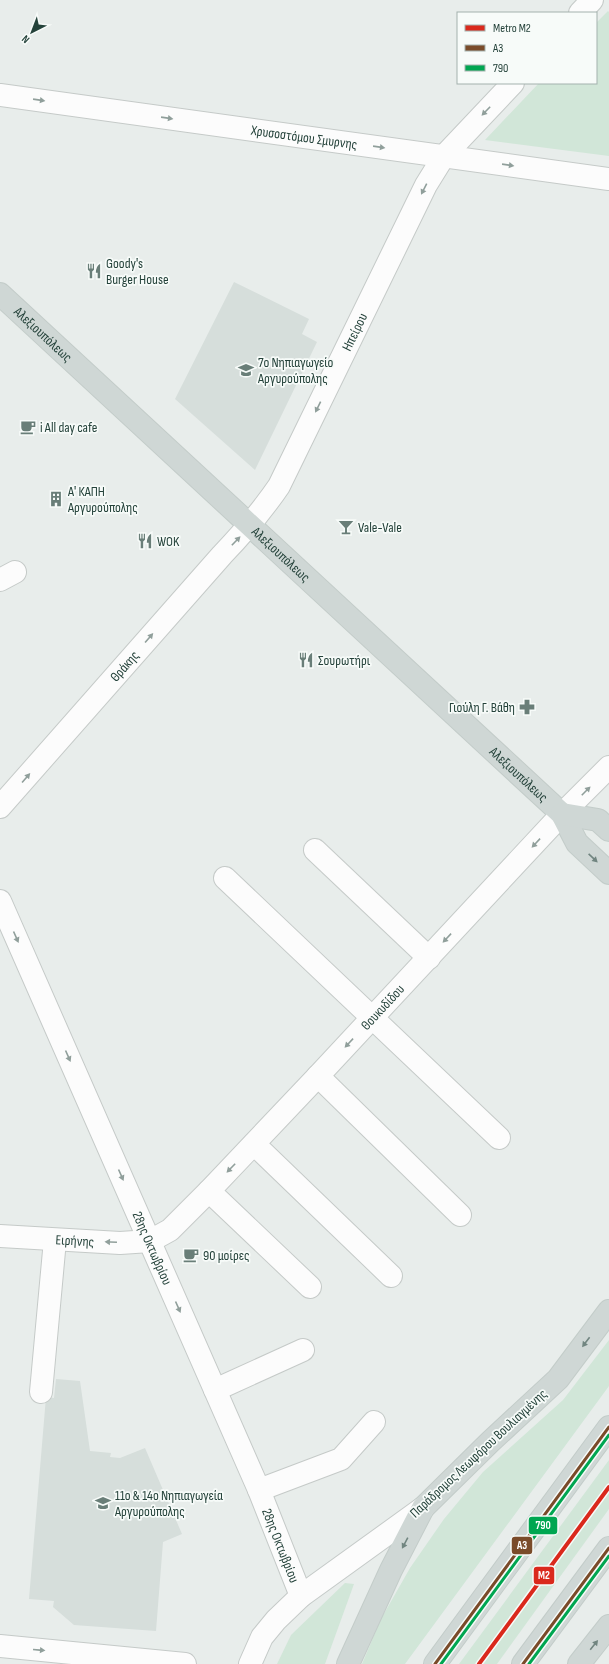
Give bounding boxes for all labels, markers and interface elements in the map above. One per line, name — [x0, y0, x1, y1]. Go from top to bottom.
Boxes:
north arrow — [12, 12, 52, 52]
legend — [457, 12, 597, 84]
text: Metro Μ2 — [493, 21, 531, 36]
text: N — [19, 32, 32, 46]
text: Α3 — [492, 41, 503, 56]
text: 790 — [493, 61, 508, 76]
one-way arrow — [33, 97, 45, 103]
one-way arrow — [481, 106, 491, 116]
one-way arrow — [161, 115, 173, 121]
street label: Χρυσοστόμου Σμυρνης — [249, 122, 358, 153]
one-way arrow — [373, 144, 385, 150]
one-way arrow — [502, 162, 514, 168]
one-way arrow — [421, 184, 427, 195]
place label: Goody's Burger House — [106, 255, 169, 288]
restaurant icon: Goody's Burger House — [85, 262, 103, 280]
street label: Αλεξιουπόλεως — [9, 303, 76, 366]
street label: Ηπείρου — [338, 310, 371, 354]
place label: 7ο Νηπιαγωγείο Αργυρούπολης — [257, 354, 334, 387]
school or university icon: 7ο Νηπιαγωγείο Αργυρούπολης — [237, 361, 255, 379]
one-way arrow — [315, 401, 321, 413]
cafe icon: i All day cafe — [19, 418, 37, 436]
place label: i All day cafe — [40, 419, 97, 436]
place label: Α' ΚΑΠΗ Αργυρούπολης — [67, 483, 138, 516]
building icon: Α' ΚΑΠΗ Αργυρούπολης — [47, 490, 65, 508]
bar icon: Vale-Vale — [337, 518, 355, 536]
place label: Vale-Vale — [358, 519, 402, 536]
street label: Αλεξιουπόλεως — [247, 523, 314, 586]
restaurant icon: WOK — [136, 532, 154, 550]
place label: WOK — [157, 533, 180, 550]
one-way arrow — [231, 536, 240, 546]
one-way arrow — [144, 634, 153, 643]
street label: Θράκης — [107, 647, 143, 685]
restaurant icon: Σουρωτήρι — [297, 651, 315, 669]
place label: Σουρωτήρι — [318, 652, 371, 669]
pharmacy icon: Γιούλη Γ. Βάθη — [518, 698, 536, 716]
place label: Γιούλη Γ. Βάθη — [449, 699, 515, 716]
street label: Αλεξιουπόλεως — [485, 743, 551, 806]
one-way arrow — [21, 773, 30, 783]
one-way arrow — [581, 786, 591, 796]
one-way arrow — [531, 837, 540, 848]
one-way arrow — [588, 853, 598, 863]
one-way arrow — [13, 931, 19, 942]
one-way arrow — [443, 933, 452, 943]
street label: Θουκυδίδου — [357, 981, 408, 1034]
one-way arrow — [345, 1039, 354, 1048]
one-way arrow — [65, 1050, 71, 1061]
one-way arrow — [227, 1164, 236, 1173]
one-way arrow — [118, 1169, 124, 1181]
street label: 28ης Οκτωβρίου — [129, 1209, 176, 1288]
street label: Ειρήνης — [55, 1231, 95, 1250]
one-way arrow — [104, 1239, 117, 1245]
cafe icon: 90 μοίρες — [182, 1246, 200, 1264]
place label: 90 μοίρες — [203, 1247, 249, 1264]
one-way arrow — [176, 1301, 182, 1313]
one-way arrow — [581, 1336, 590, 1347]
street label: Παράδρομος Λεωφόρου Βουλιαγμένης — [406, 1385, 550, 1521]
place label: 11ο & 14ο Νηπιαγωγεία Αργυρούπολης — [114, 1487, 223, 1520]
school or university icon: 11ο & 14ο Νηπιαγωγεία Αργυρούπολης — [94, 1494, 112, 1512]
street label: 28ης Οκτωβρίου — [258, 1506, 303, 1585]
line badge: 790 — [528, 1516, 558, 1535]
text: 790 — [535, 1519, 551, 1532]
line badge: Α3 — [511, 1536, 533, 1555]
one-way arrow — [402, 1537, 408, 1548]
text: Α3 — [516, 1539, 527, 1552]
line badge: Μ2 — [533, 1566, 555, 1585]
text: Μ2 — [538, 1569, 550, 1582]
one-way arrow — [589, 1640, 598, 1651]
one-way arrow — [33, 1647, 45, 1653]

